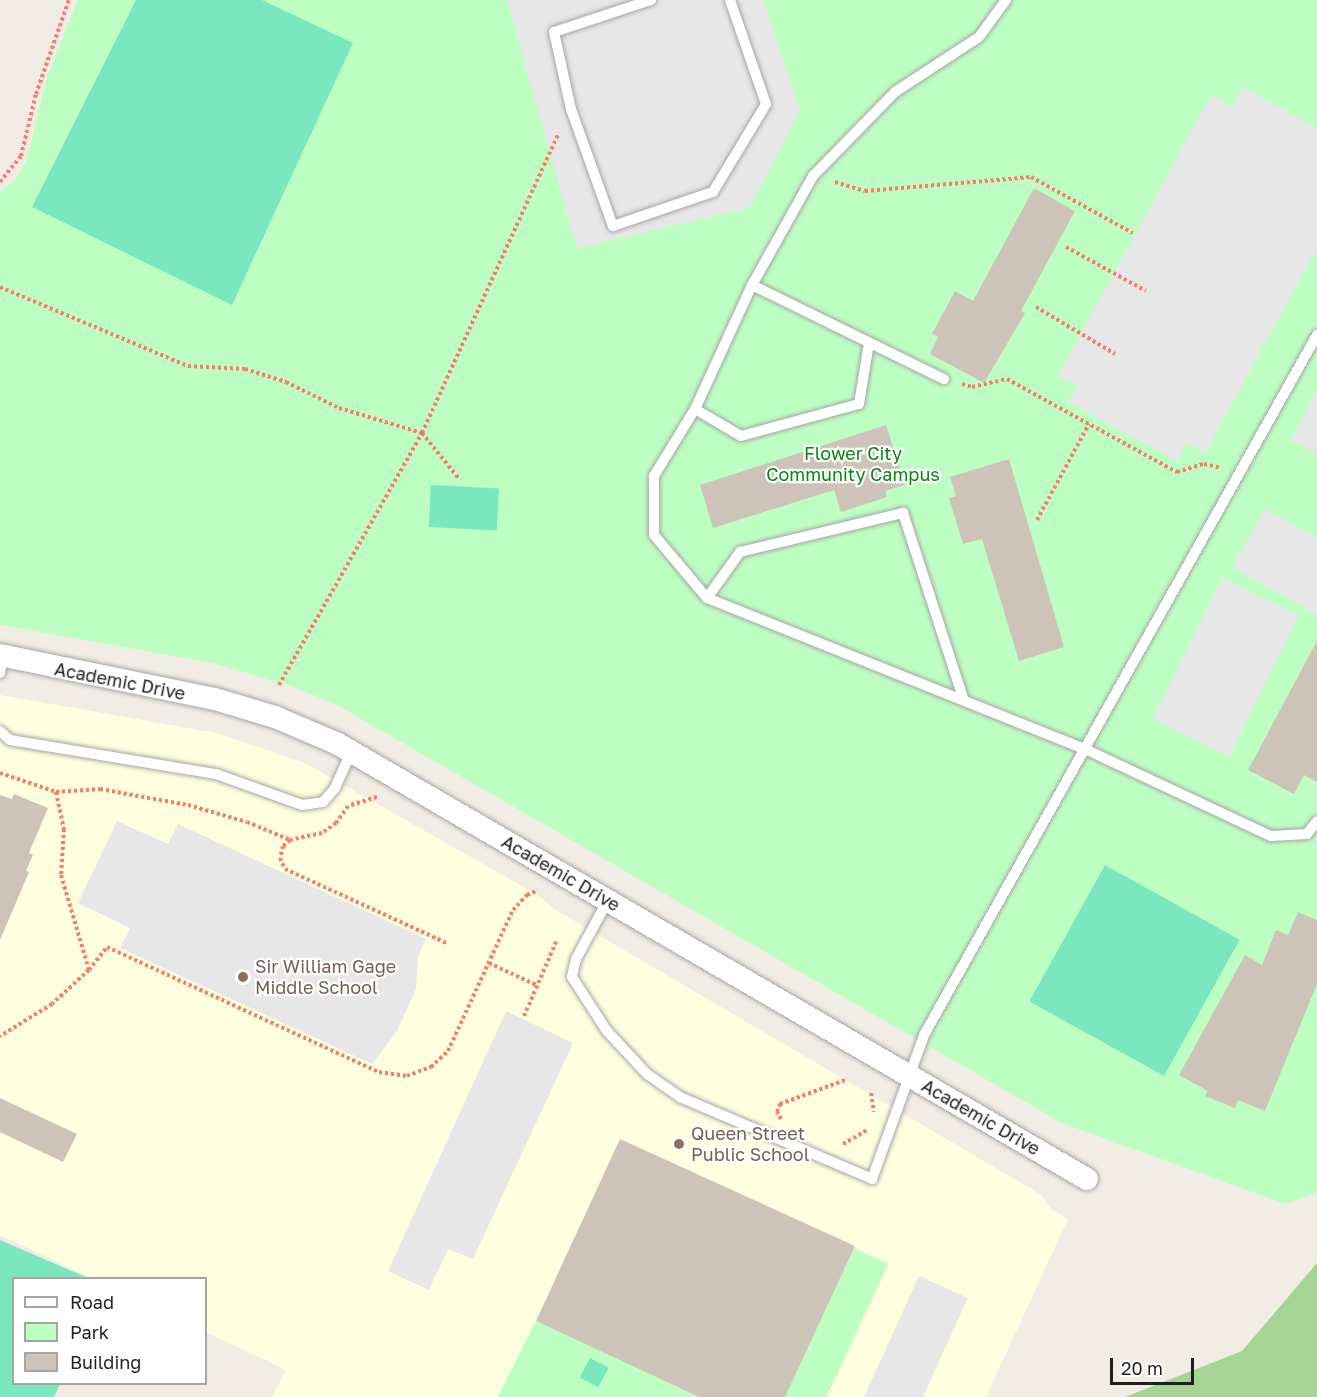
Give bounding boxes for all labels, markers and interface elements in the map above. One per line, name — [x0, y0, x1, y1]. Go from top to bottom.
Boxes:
park label: Flower City Community Campus — [766, 443, 940, 486]
street label: Academic Drive — [53, 658, 187, 704]
street label: Academic Drive — [498, 830, 624, 916]
place label: Sir William Gage Middle School — [255, 956, 396, 998]
marker: Sir William Gage Middle School — [236, 970, 250, 984]
street label: Academic Drive — [918, 1074, 1044, 1160]
place label: Queen Street Public School — [691, 1123, 809, 1166]
marker: Queen Street Public School — [672, 1137, 686, 1151]
legend — [12, 1277, 207, 1385]
text: Road — [70, 1291, 114, 1313]
text: Park — [70, 1321, 109, 1343]
scale bar — [1113, 1346, 1197, 1384]
text: Building — [70, 1351, 141, 1373]
text: 20 m — [1121, 1357, 1163, 1379]

